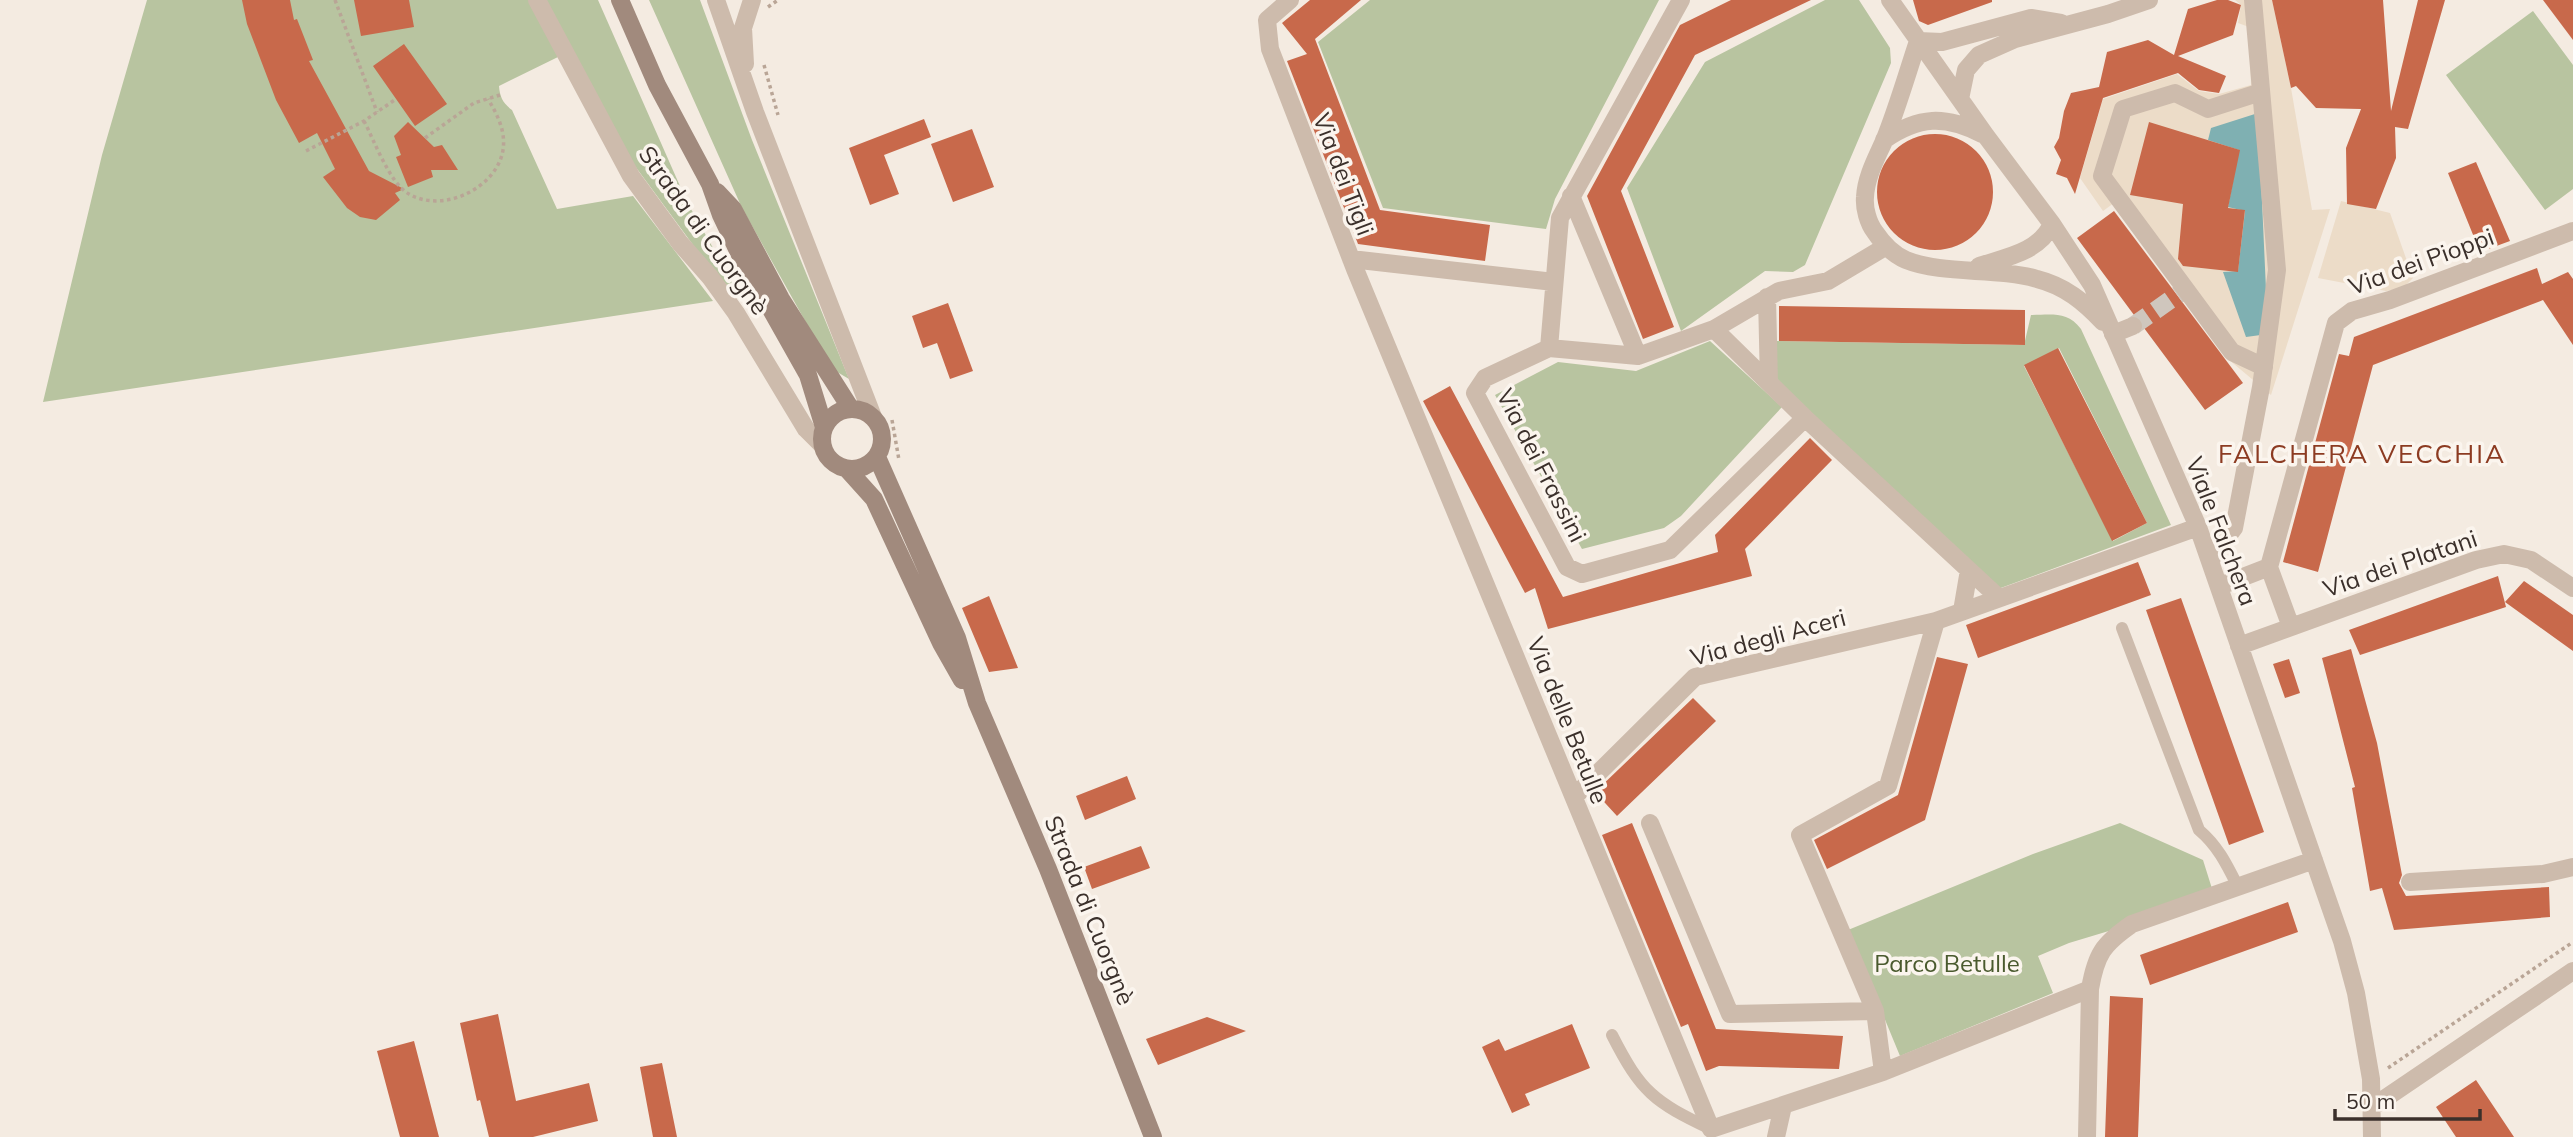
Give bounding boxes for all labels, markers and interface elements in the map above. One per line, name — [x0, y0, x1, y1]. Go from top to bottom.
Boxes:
street label: Via dei Tigli — [1307, 109, 1381, 239]
street label: Strada di Cuorgnè — [633, 140, 775, 320]
street label: Via dei Pioppi — [2344, 221, 2498, 301]
street label: Via dei Frassini — [1490, 383, 1594, 547]
district label: FALCHERA VECCHIA — [2218, 437, 2506, 470]
street label: Viale Falchera — [2180, 452, 2264, 610]
street label: Via dei Platani — [2319, 523, 2481, 603]
street label: Via degli Aceri — [1687, 602, 1849, 672]
street label: Via delle Betulle — [1521, 632, 1615, 808]
street label: Strada di Cuorgnè — [1038, 811, 1142, 1009]
park label: Parco Betulle — [1874, 948, 2020, 978]
scale bar — [2335, 1078, 2480, 1122]
text: 50 m — [2346, 1088, 2395, 1114]

